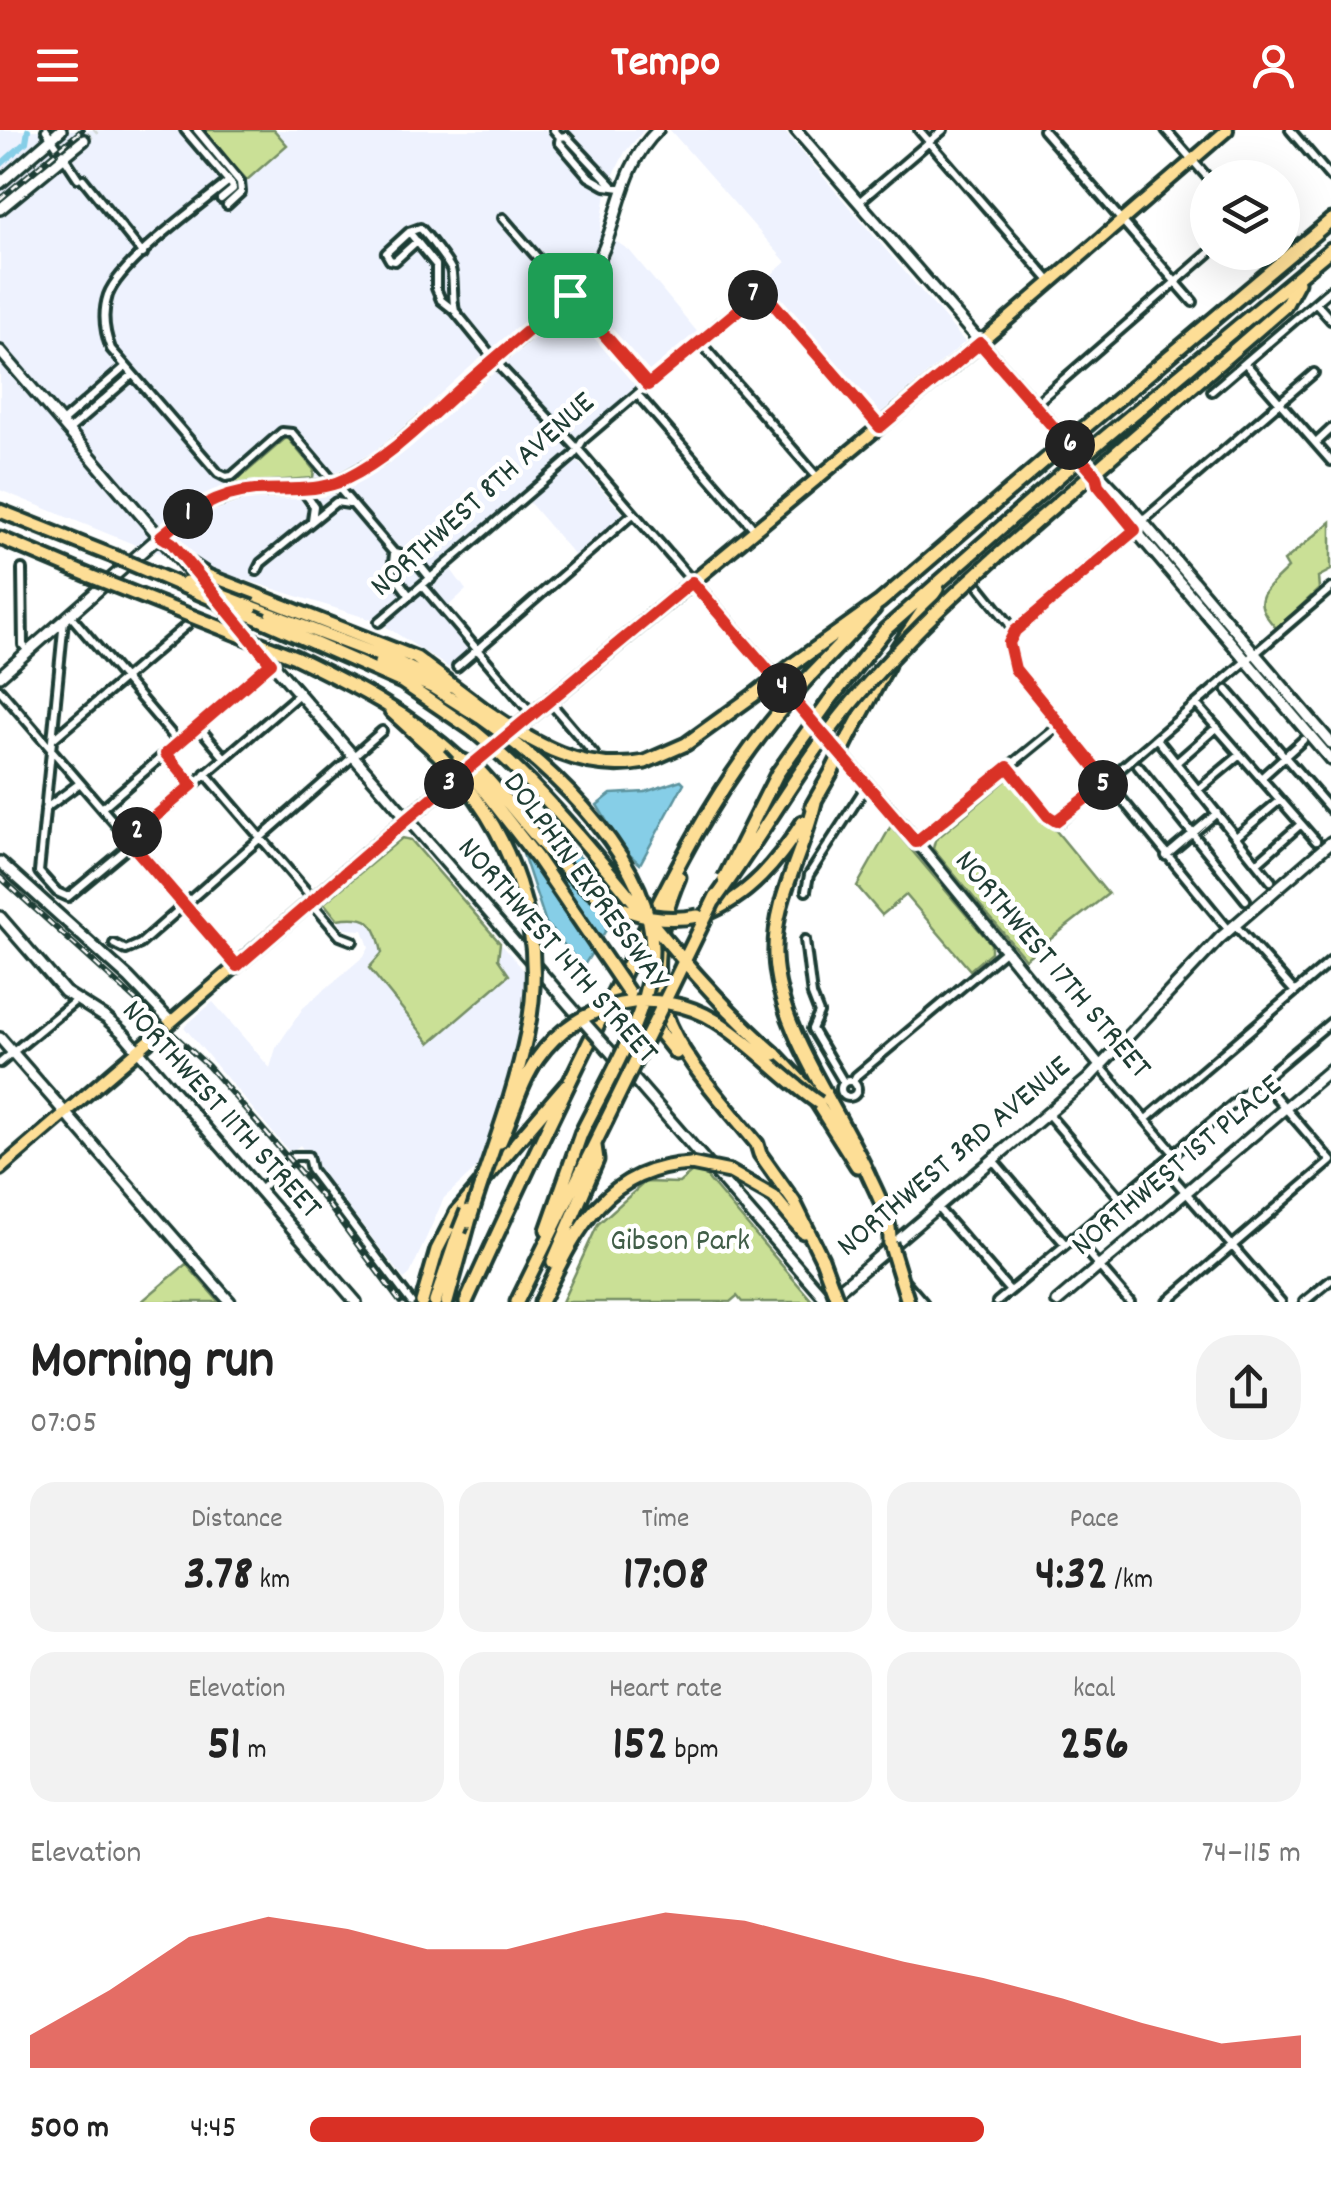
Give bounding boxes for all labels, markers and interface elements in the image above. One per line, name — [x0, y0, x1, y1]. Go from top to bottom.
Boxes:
text: Tempo — [611, 33, 720, 97]
icon: menu — [30, 38, 85, 93]
icon: person — [1246, 38, 1301, 93]
map controls — [1190, 160, 1300, 270]
button: layers — [1190, 160, 1300, 270]
pin — [528, 253, 613, 338]
icon: arrive — [543, 268, 598, 323]
pin: 7 — [728, 270, 778, 320]
text: 7 — [748, 275, 758, 315]
street label: NORTHWEST 8TH AVENUE — [361, 382, 607, 610]
pin: 6 — [1045, 420, 1095, 470]
text: 6 — [1063, 425, 1077, 465]
pin: 1 — [163, 489, 213, 539]
text: 1 — [185, 494, 191, 534]
pin: 4 — [757, 663, 807, 713]
text: 4 — [776, 668, 788, 708]
pin: 3 — [424, 759, 474, 809]
pin: 5 — [1078, 760, 1128, 810]
text: 3 — [443, 764, 455, 804]
street label: DOLPHIN EXPRESSWAY — [490, 764, 679, 1001]
text: 5 — [1097, 765, 1109, 805]
pin: 2 — [112, 807, 162, 857]
text: 2 — [131, 812, 143, 852]
street label: NORTHWEST 14TH STREET — [444, 829, 668, 1076]
street label: NORTHWEST 17TH STREET — [941, 842, 1161, 1091]
street label: NORTHWEST 11TH STREET — [109, 991, 331, 1231]
street label: NORTHWEST 3RD AVENUE — [828, 1046, 1082, 1270]
street label: NORTHWEST 1ST PLACE — [1063, 1065, 1294, 1269]
park label: Gibson Park — [610, 1220, 750, 1266]
text: Morning run — [30, 1325, 274, 1404]
button: share — [1196, 1335, 1301, 1440]
text: 07:05 — [30, 1402, 97, 1448]
text: Distance — [191, 1501, 283, 1541]
text: Time — [642, 1501, 689, 1541]
text: Pace — [1069, 1501, 1119, 1541]
text: 3.78 — [183, 1541, 253, 1613]
text: 17:08 — [623, 1541, 708, 1613]
text: 4:32 — [1035, 1541, 1108, 1613]
text: km — [253, 1562, 290, 1602]
text: /km — [1108, 1562, 1153, 1602]
text: Elevation — [188, 1671, 286, 1711]
text: Heart rate — [609, 1671, 722, 1711]
text: kcal — [1073, 1671, 1115, 1711]
text: 51 — [207, 1711, 241, 1783]
text: 152 — [612, 1711, 668, 1783]
text: 256 — [1059, 1711, 1129, 1783]
text: m — [241, 1732, 267, 1772]
text: bpm — [668, 1732, 719, 1772]
text: Elevation — [30, 1832, 141, 1878]
text: 74–115 m — [1201, 1832, 1301, 1878]
text: 500 m — [30, 2107, 109, 2153]
text: 4:45 — [190, 2107, 237, 2153]

